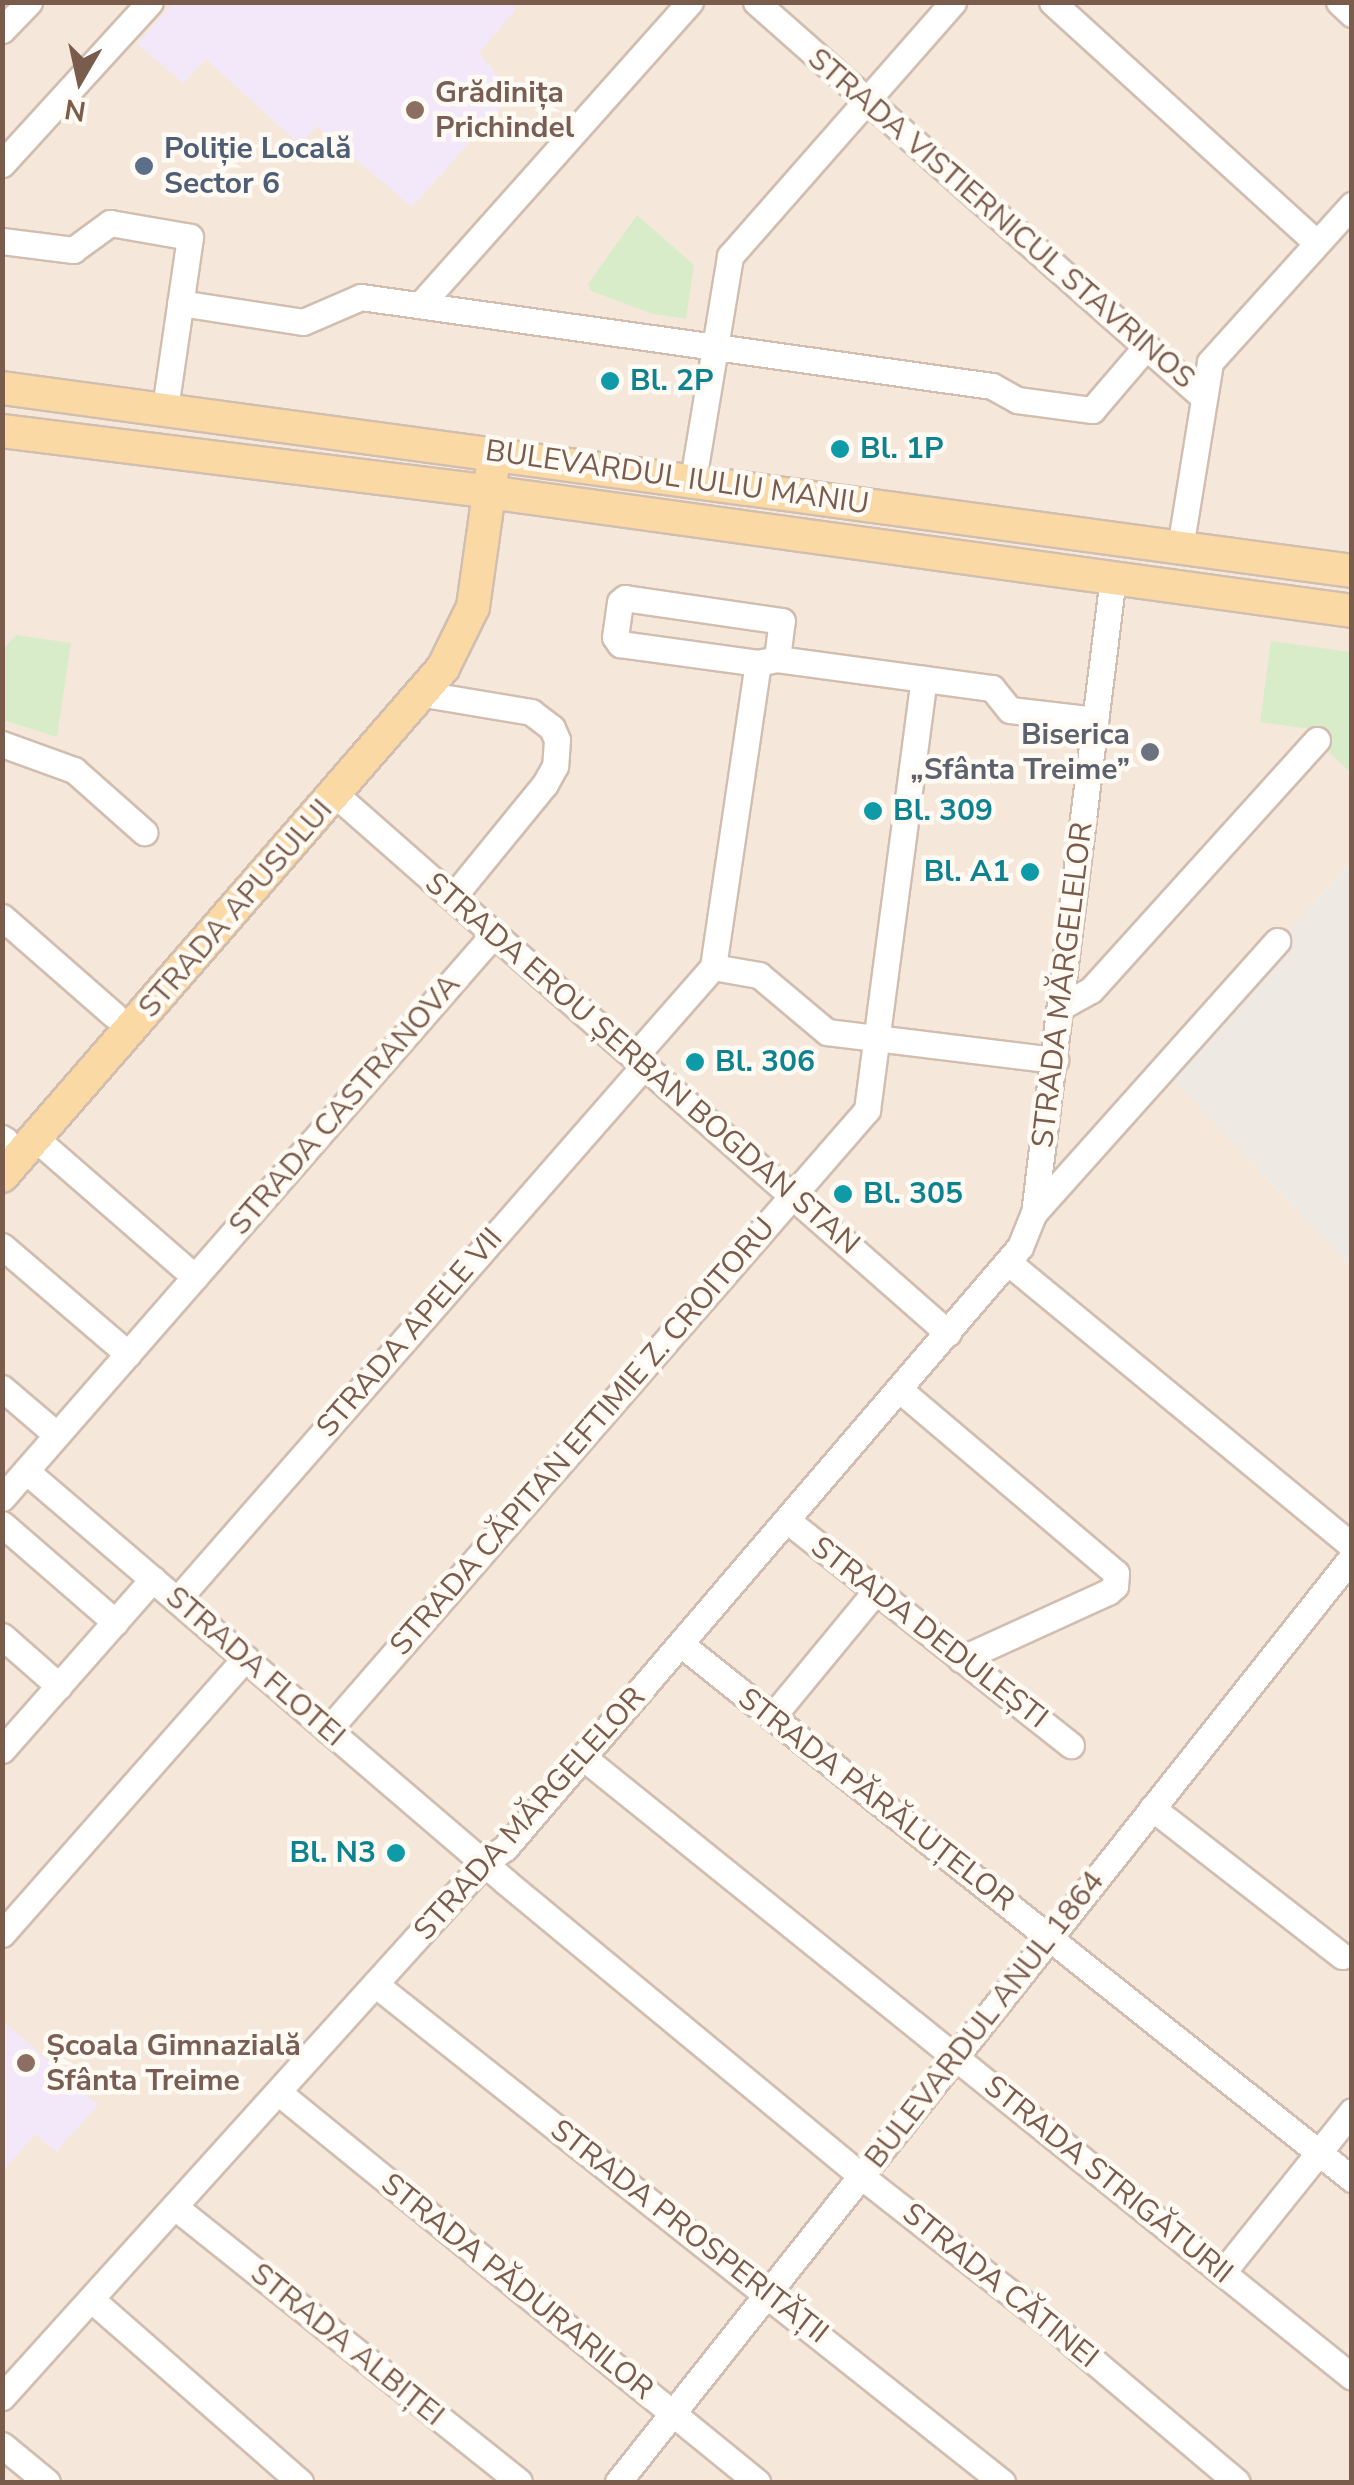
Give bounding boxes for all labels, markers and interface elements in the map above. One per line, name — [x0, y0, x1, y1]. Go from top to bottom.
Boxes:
north arrow — [30, 30, 130, 130]
street label: STRADA VISTIERNICUL STAVRINOS — [800, 41, 1202, 397]
place label: Grădinița Prichindel — [435, 75, 574, 146]
text: N — [62, 89, 89, 130]
marker: Grădinița Prichindel — [404, 99, 426, 121]
place label: Poliție Locală Sector 6 — [164, 131, 351, 202]
marker: Poliție Locală Sector 6 — [133, 155, 155, 177]
place label: Bl. 2P — [630, 363, 714, 399]
marker: Bl. 2P — [599, 370, 621, 392]
place label: Bl. 1P — [860, 431, 944, 467]
street label: BULEVARDUL IULIU MANIU — [483, 433, 871, 523]
marker: Bl. 1P — [829, 438, 851, 460]
place label: Biserica „Sfânta Treime” — [910, 717, 1130, 788]
marker: Biserica „Sfânta Treime” — [1139, 741, 1161, 763]
street label: STRADA APUSULUI — [132, 793, 340, 1025]
place label: Bl. 309 — [893, 793, 993, 829]
marker: Bl. 309 — [862, 800, 884, 822]
street label: STRADA MĂRGELELOR — [1025, 820, 1101, 1150]
place label: Bl. A1 — [924, 854, 1010, 890]
marker: Bl. A1 — [1019, 861, 1041, 883]
street label: STRADA EROU ȘERBAN BOGDAN STAN — [418, 866, 866, 1262]
street label: STRADA CASTRANOVA — [222, 967, 468, 1243]
place label: Bl. 306 — [715, 1044, 815, 1080]
marker: Bl. 306 — [684, 1051, 706, 1073]
place label: Bl. 305 — [863, 1176, 963, 1212]
marker: Bl. 305 — [832, 1183, 854, 1205]
street label: STRADA CĂPITAN EFTIMIE Z. CROITORU — [383, 1211, 783, 1663]
street label: STRADA APELE VII — [309, 1221, 511, 1445]
street label: STRADA DEDULEȘTI — [804, 1529, 1054, 1737]
street label: STRADA FLOTEI — [158, 1579, 352, 1755]
street label: STRADA MĂRGELELOR — [407, 1680, 653, 1948]
street label: STRADA PĂRĂLUȚELOR — [731, 1681, 1021, 1919]
place label: Bl. N3 — [290, 1835, 376, 1871]
marker: Bl. N3 — [385, 1842, 407, 1864]
street label: BULEVARDUL ANUL 1864 — [858, 1864, 1112, 2176]
place label: Școala Gimnazială Sfânta Treime — [46, 2028, 301, 2098]
marker: Școala Gimnazială Sfânta Treime — [15, 2052, 37, 2074]
street label: STRADA STRIGĂTURII — [976, 2069, 1240, 2291]
street label: STRADA PROSPERITĂȚII — [543, 2112, 835, 2352]
street label: STRADA PĂDURARILOR — [374, 2166, 660, 2408]
street label: STRADA CĂTINEI — [895, 2196, 1105, 2376]
street label: STRADA ALBIȚEI — [243, 2256, 451, 2434]

